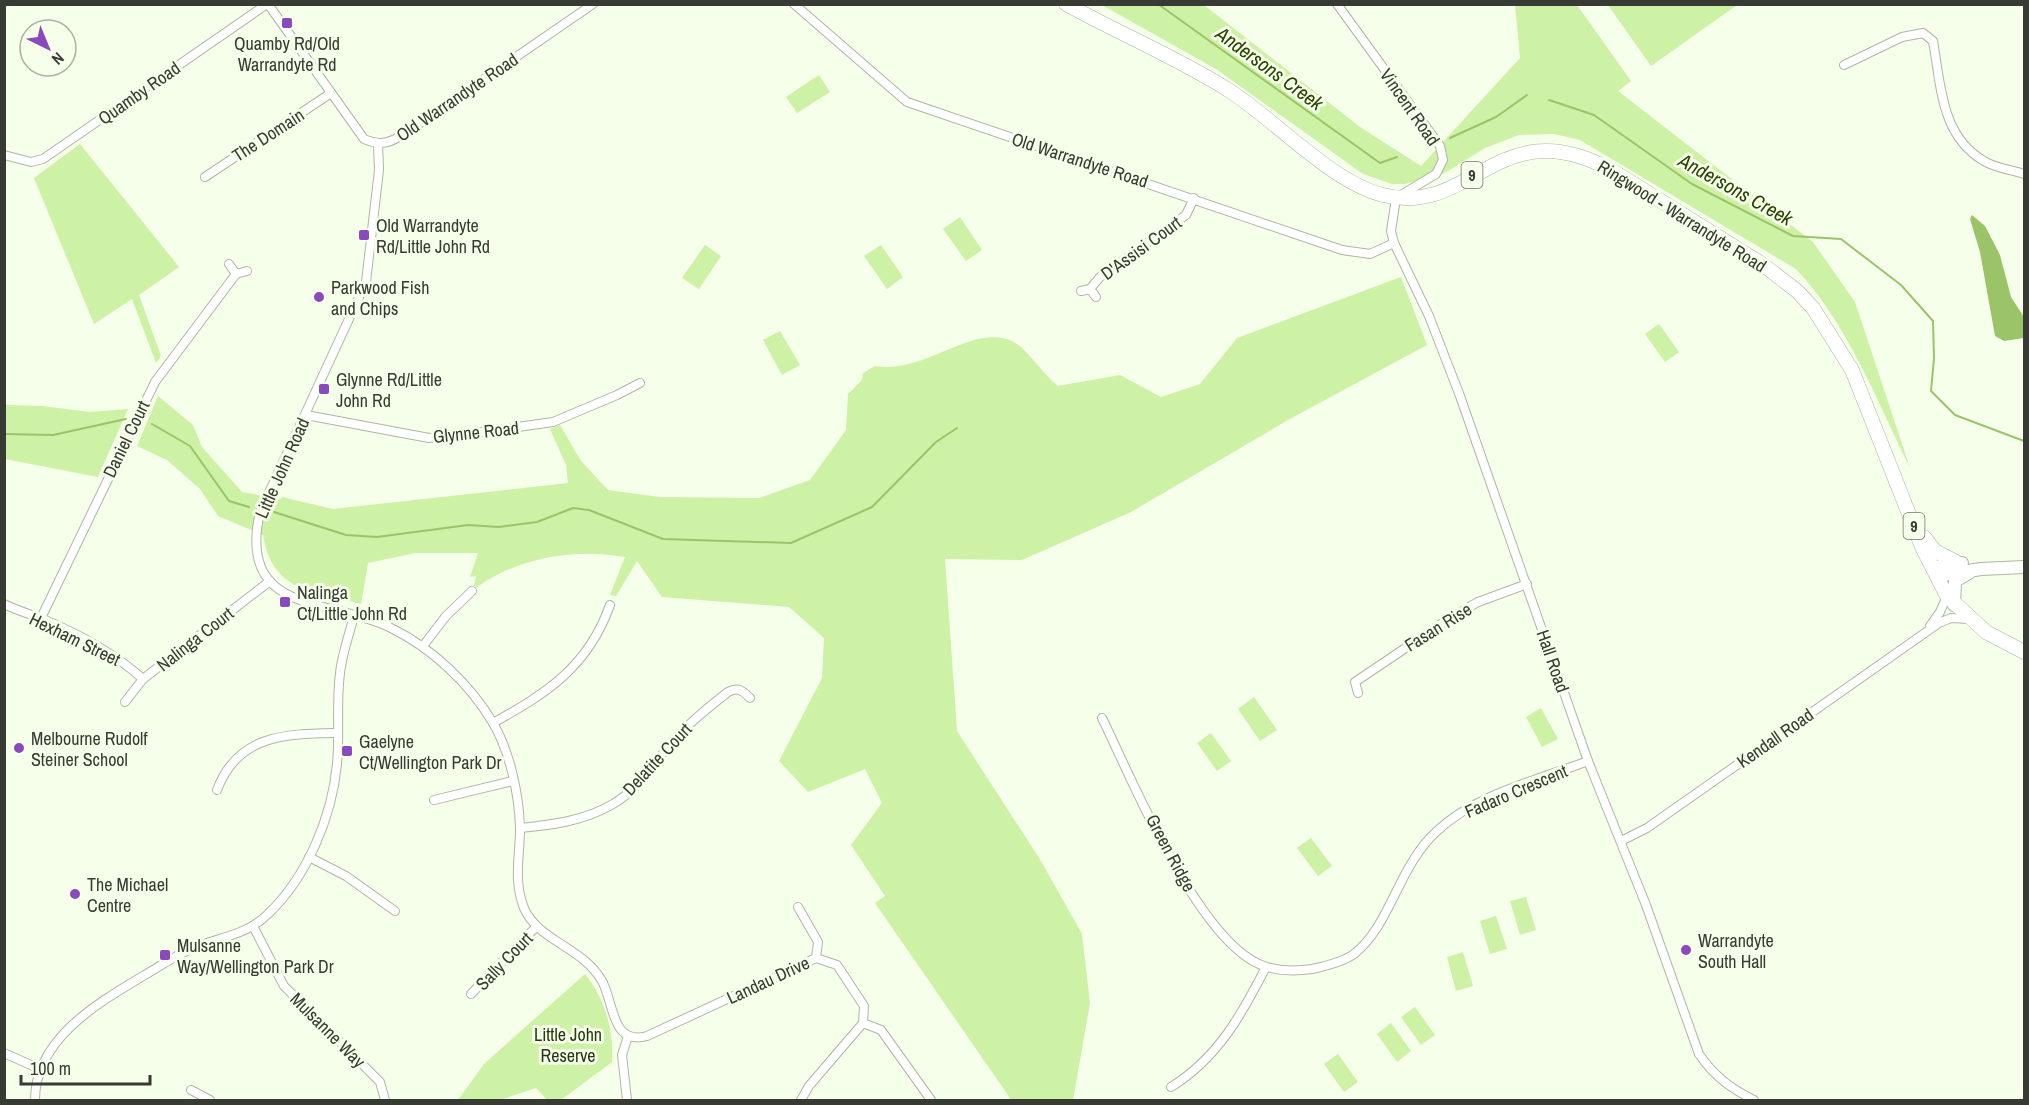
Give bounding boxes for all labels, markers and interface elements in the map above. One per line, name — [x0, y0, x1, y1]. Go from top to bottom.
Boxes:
marker: Quamby Rd/Old Warrandyte Rd — [280, 16, 294, 30]
north arrow — [18, 18, 78, 78]
water label: Andersons Creek — [1210, 19, 1330, 117]
place label: Quamby Rd/Old Warrandyte Rd — [234, 31, 340, 77]
street label: Old Warrandyte Road — [391, 47, 523, 147]
text: N — [47, 48, 69, 70]
street label: Quamby Road — [93, 55, 185, 131]
street label: Vincent Road — [1374, 63, 1446, 151]
street label: The Domain — [227, 102, 309, 168]
street label: Old Warrandyte Road — [1009, 126, 1151, 194]
water label: Andersons Creek — [1673, 146, 1799, 232]
street label: Ringwood - Warrandyte Road — [1593, 154, 1771, 278]
road number: 9 — [1462, 162, 1482, 188]
street label: D'Assisi Court — [1096, 210, 1186, 286]
place label: Old Warrandyte Rd/Little John Rd — [376, 213, 490, 259]
marker: Old Warrandyte Rd/Little John Rd — [357, 228, 371, 242]
place label: Parkwood Fish and Chips — [331, 275, 429, 321]
marker: Parkwood Fish and Chips — [312, 290, 326, 304]
place label: Glynne Rd/Little John Rd — [336, 367, 442, 413]
marker: Glynne Rd/Little John Rd — [317, 382, 331, 396]
street label: Daniel Court — [97, 396, 155, 482]
street label: Little John Road — [249, 414, 315, 522]
street label: Glynne Road — [432, 415, 520, 449]
road number: 9 — [1904, 513, 1924, 539]
place label: Nalinga Ct/Little John Rd — [297, 580, 407, 626]
marker: Nalinga Ct/Little John Rd — [278, 595, 292, 609]
street label: Fasan Rise — [1400, 597, 1476, 657]
street label: Nalinga Court — [151, 601, 239, 677]
street label: Hexham Street — [25, 606, 125, 672]
street label: Hall Road — [1531, 626, 1575, 696]
street label: Kendall Road — [1732, 702, 1818, 774]
street label: Delatite Court — [617, 717, 697, 801]
place label: Melbourne Rudolf Steiner School — [31, 726, 148, 772]
place label: Gaelyne Ct/Wellington Park Dr — [359, 729, 502, 775]
marker: Melbourne Rudolf Steiner School — [12, 741, 26, 755]
marker: Gaelyne Ct/Wellington Park Dr — [340, 744, 354, 758]
street label: Fadaro Crescent — [1461, 758, 1571, 824]
street label: Green Ridge — [1140, 810, 1202, 896]
place label: The Michael Centre — [87, 872, 168, 918]
marker: The Michael Centre — [68, 887, 82, 901]
street label: Sally Court — [470, 926, 538, 996]
place label: Warrandyte South Hall — [1698, 928, 1774, 974]
place label: Mulsanne Way/Wellington Park Dr — [177, 933, 334, 979]
marker: Warrandyte South Hall — [1679, 943, 1693, 957]
marker: Mulsanne Way/Wellington Park Dr — [158, 948, 172, 962]
street label: Landau Drive — [723, 950, 813, 1010]
street label: Mulsanne Way — [285, 987, 372, 1074]
park label: Little John Reserve — [534, 1022, 602, 1068]
scale bar — [21, 1048, 150, 1086]
text: 100 m — [30, 1056, 71, 1081]

